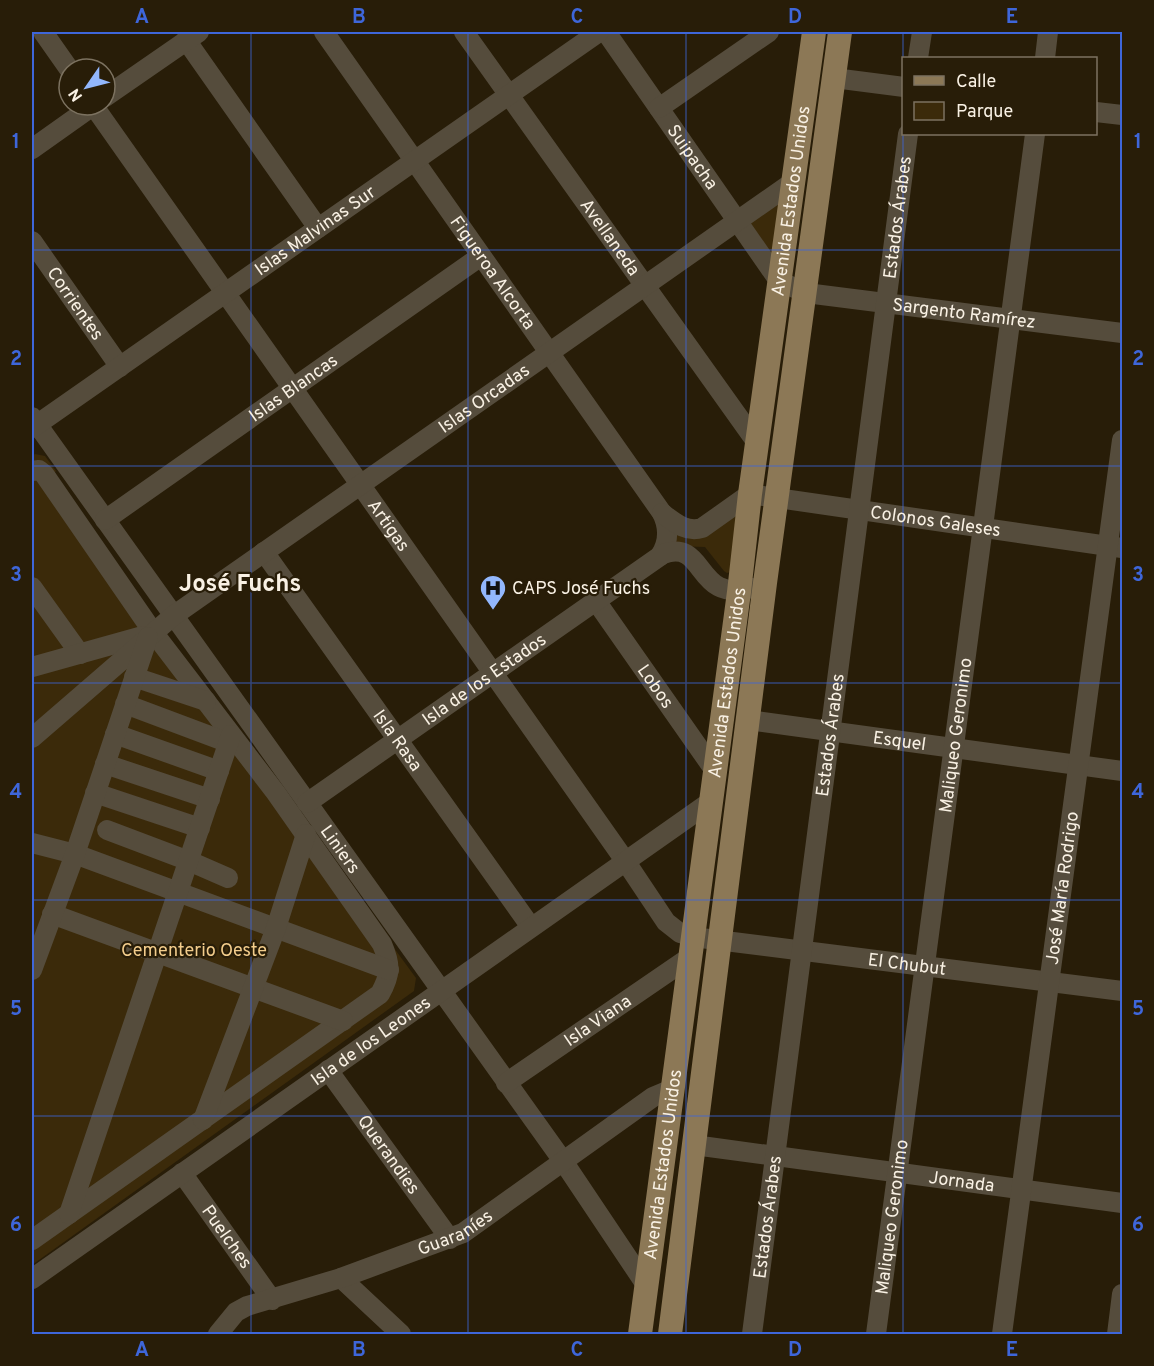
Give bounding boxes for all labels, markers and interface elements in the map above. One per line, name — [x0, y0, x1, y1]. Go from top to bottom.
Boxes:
text: A — [135, 5, 149, 31]
text: B — [352, 5, 366, 31]
text: C — [571, 5, 583, 31]
text: D — [788, 5, 802, 31]
text: E — [1006, 5, 1018, 31]
north arrow — [57, 57, 117, 117]
legend — [902, 57, 1097, 135]
text: Calle — [956, 71, 996, 94]
text: N — [65, 84, 88, 105]
text: Parque — [956, 101, 1013, 124]
street label: Avenida Estados Unidos — [767, 104, 817, 298]
street label: Suipacha — [661, 121, 722, 195]
text: 1 — [12, 130, 20, 156]
text: 1 — [1134, 130, 1142, 156]
street label: Estados Árabes — [879, 155, 918, 280]
street label: Islas Malvinas Sur — [251, 181, 381, 282]
street label: Avellaneda — [574, 195, 644, 281]
street label: Figueroa Alcorta — [444, 212, 540, 335]
street label: Corrientes — [41, 263, 108, 345]
street label: Sargento Ramírez — [891, 294, 1037, 335]
text: 2 — [10, 347, 22, 373]
text: 2 — [1132, 347, 1144, 373]
street label: Islas Blancas — [245, 350, 343, 428]
street label: Islas Orcadas — [435, 360, 535, 440]
street label: Artigas — [361, 496, 414, 557]
street label: Colonos Galeses — [869, 502, 1002, 543]
text: 3 — [10, 563, 22, 589]
text: 3 — [1132, 563, 1144, 589]
district label: José Fuchs — [179, 570, 301, 600]
hospital icon: CAPS José Fuchs — [478, 573, 508, 611]
place label: CAPS José Fuchs — [512, 578, 650, 601]
street label: Avenida Estados Unidos — [704, 586, 752, 780]
street label: Isla de los Estados — [418, 629, 551, 732]
street label: Maliqueo Geronimo — [935, 656, 978, 814]
street label: Lobos — [631, 660, 678, 714]
street label: Estados Árabes — [812, 672, 851, 798]
street label: Isla Rasa — [367, 706, 427, 776]
street label: Esquel — [871, 727, 927, 757]
text: 4 — [10, 780, 22, 806]
text: 4 — [1132, 780, 1144, 806]
street label: José María Rodrigo — [1042, 810, 1085, 966]
street label: Liniers — [314, 821, 364, 879]
park label: Cementerio Oeste — [121, 940, 267, 963]
street label: El Chubut — [866, 949, 947, 982]
street label: Isla Viana — [560, 990, 637, 1053]
street label: Isla de los Leones — [307, 992, 436, 1092]
text: 5 — [10, 997, 22, 1023]
text: 5 — [1132, 997, 1144, 1023]
street label: Avenida Estados Unidos — [640, 1068, 688, 1262]
street label: Querandies — [351, 1111, 424, 1199]
street label: Maliqueo Geronimo — [871, 1138, 915, 1296]
street label: Estados Árabes — [749, 1154, 788, 1280]
street label: Jornada — [927, 1167, 996, 1199]
street label: Puelches — [195, 1201, 256, 1274]
street label: Guaraníes — [415, 1205, 498, 1262]
text: 6 — [10, 1213, 22, 1239]
text: 6 — [1132, 1213, 1144, 1239]
text: A — [135, 1338, 149, 1364]
text: B — [352, 1338, 366, 1364]
text: C — [571, 1338, 583, 1364]
text: D — [788, 1338, 802, 1364]
text: E — [1006, 1338, 1018, 1364]

